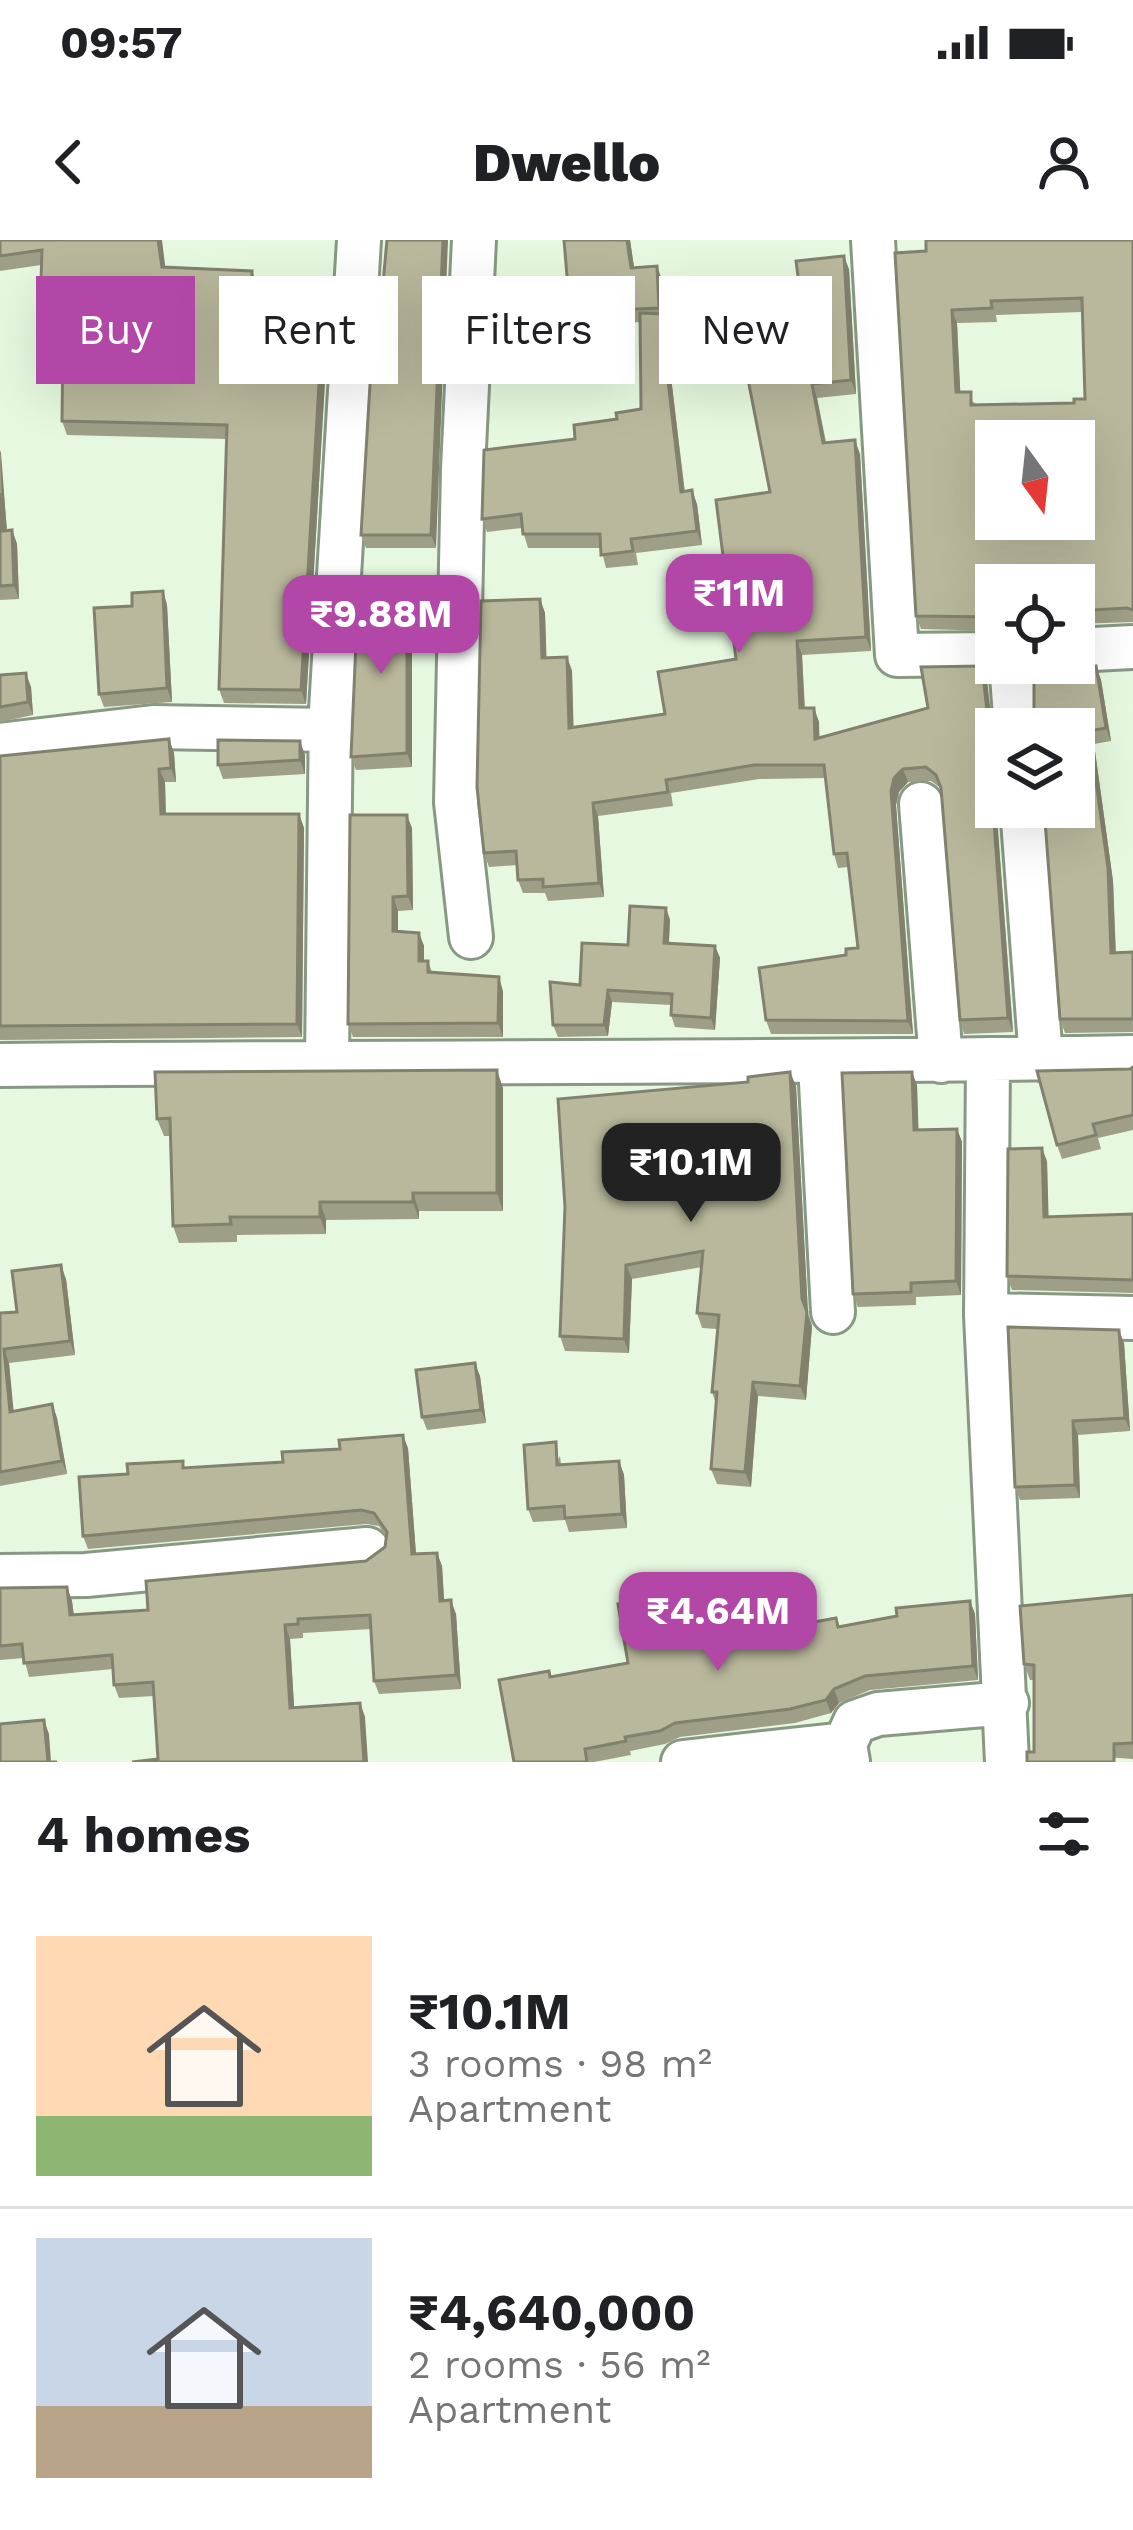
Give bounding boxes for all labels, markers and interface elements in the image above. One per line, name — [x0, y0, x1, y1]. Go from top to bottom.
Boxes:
text: 09:57 — [60, 16, 183, 69]
icon: back — [36, 129, 102, 195]
icon: person — [1031, 129, 1097, 195]
text: Dwello — [473, 131, 660, 194]
chip: Buy — [36, 276, 195, 384]
chip: Rent — [219, 276, 398, 384]
chip: Filters — [422, 276, 635, 384]
chip: New — [659, 276, 832, 384]
north arrow — [975, 420, 1095, 540]
map controls — [975, 420, 1095, 828]
pin: ₹11M — [668, 554, 810, 656]
button: locate — [975, 564, 1095, 684]
text: ₹11M — [693, 570, 785, 615]
pin: ₹9.88M — [283, 575, 479, 677]
text: ₹9.88M — [310, 591, 452, 636]
button: layers — [975, 708, 1095, 828]
pin: ₹10.1M — [593, 1123, 789, 1225]
text: ₹10.1M — [629, 1139, 753, 1184]
pin: ₹4.64M — [620, 1572, 816, 1674]
text: ₹4.64M — [646, 1588, 790, 1633]
icon: filters — [1031, 1801, 1097, 1867]
text: 4 homes — [36, 1805, 250, 1864]
text: ₹10.1M — [408, 1982, 571, 2041]
icon: home — [132, 1984, 276, 2128]
text: 3 rooms · 98 m² — [408, 2041, 712, 2086]
text: Apartment — [408, 2086, 611, 2131]
text: ₹4,640,000 — [408, 2283, 695, 2342]
icon: home — [132, 2286, 276, 2430]
text: 2 rooms · 56 m² — [408, 2342, 710, 2387]
text: Apartment — [408, 2387, 611, 2432]

